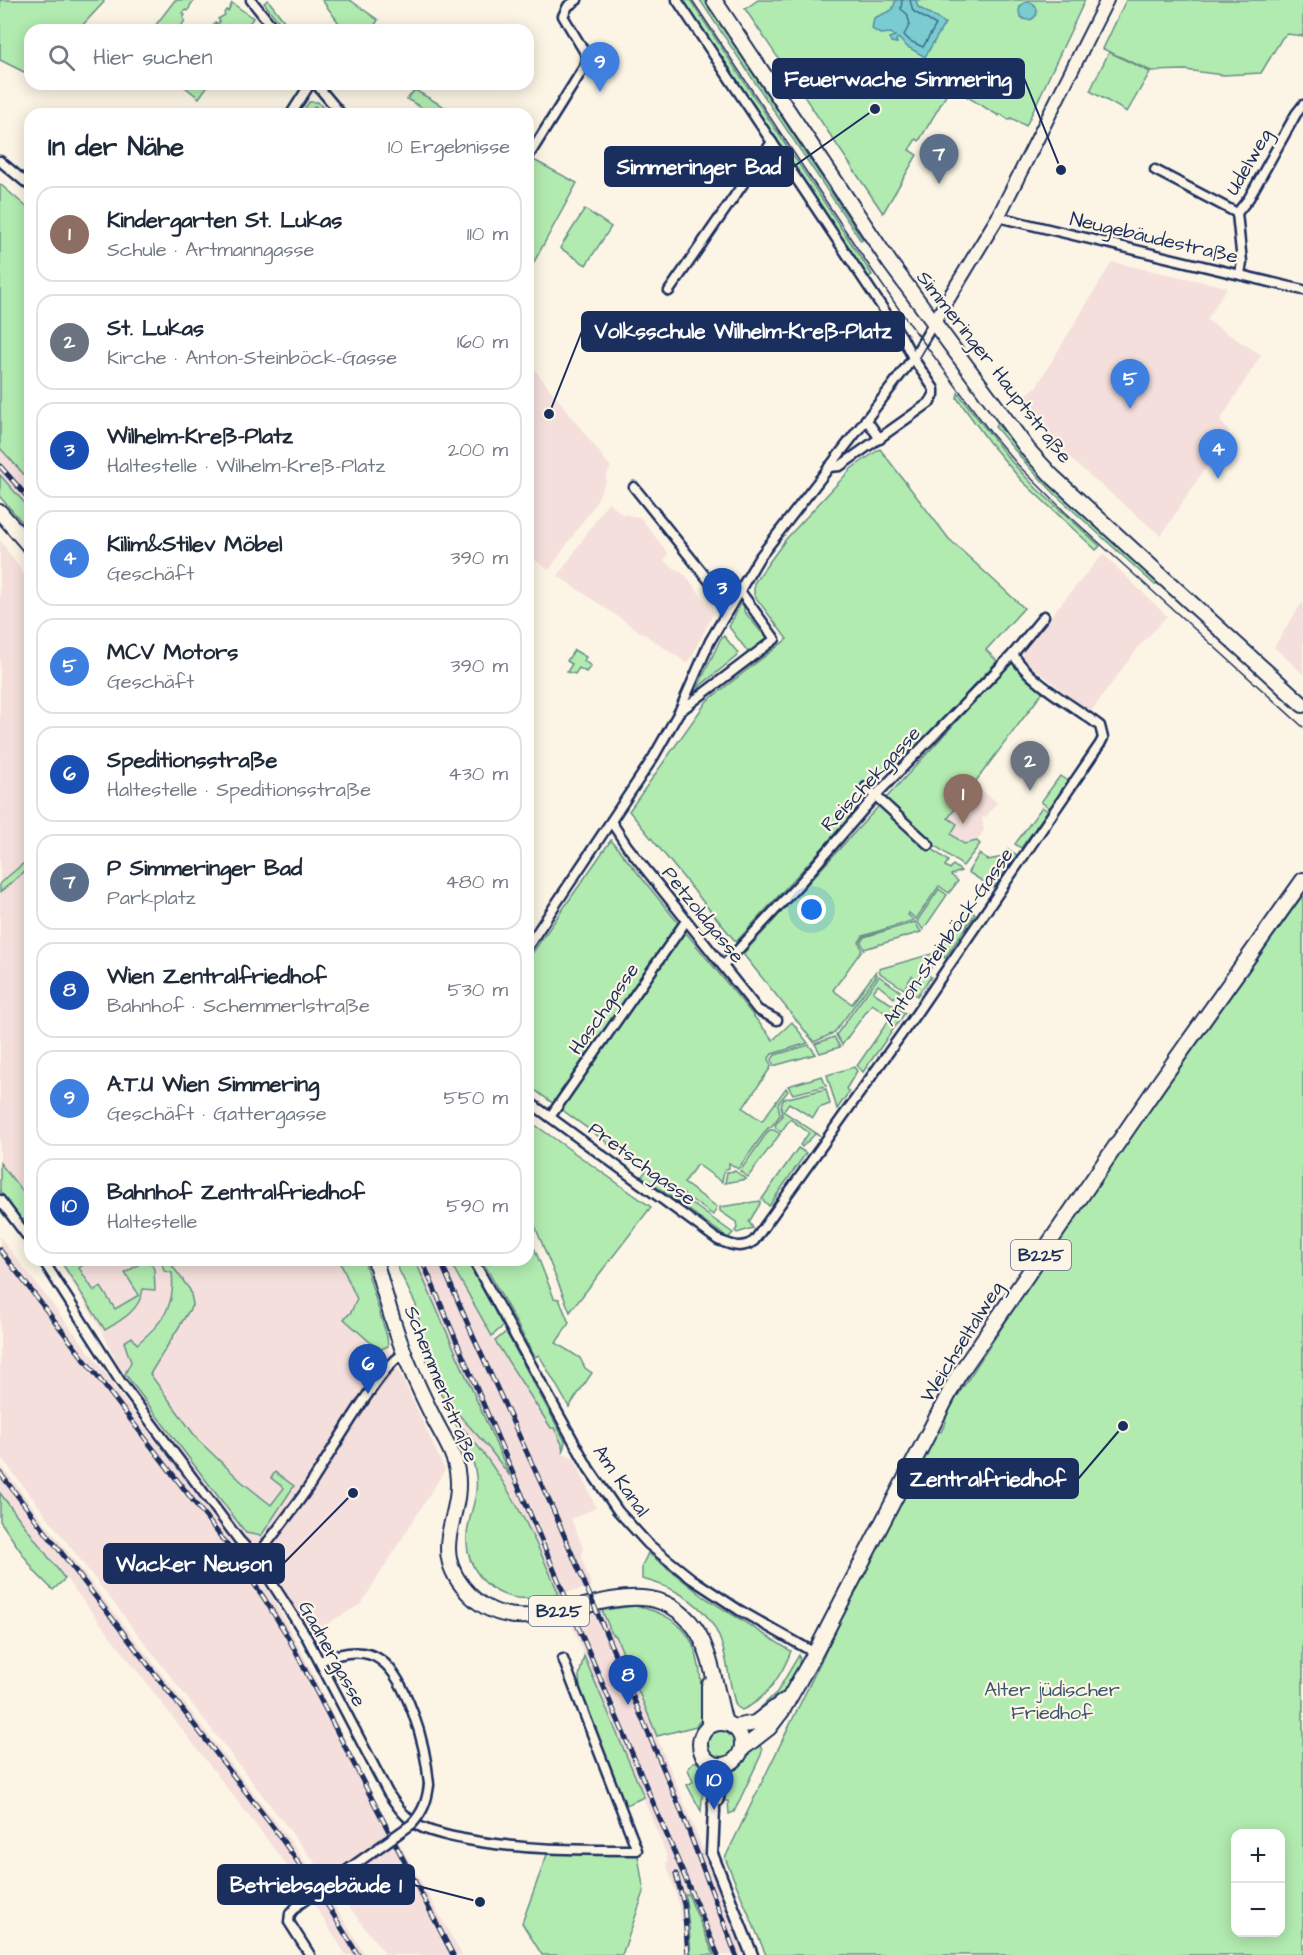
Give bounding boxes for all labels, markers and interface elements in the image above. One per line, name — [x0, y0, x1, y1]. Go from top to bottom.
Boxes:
search box — [24, 24, 534, 90]
icon: search — [45, 41, 78, 74]
text: Hier suchen — [93, 42, 212, 73]
pin: 9 — [580, 42, 620, 92]
callout: Feuerwache Simmering — [773, 59, 1024, 98]
text: Feuerwache Simmering — [784, 65, 1012, 96]
street label: Udelweg — [1219, 123, 1280, 201]
text: In der Nähe — [48, 129, 184, 165]
text: 10 Ergebnisse — [388, 133, 510, 161]
pin: 7 — [920, 134, 958, 184]
callout: Simmeringer Bad — [605, 147, 793, 186]
text: Simmeringer Bad — [616, 153, 782, 184]
text: Kindergarten St. Lukas — [107, 205, 342, 236]
street label: Neugebäudestraße — [1067, 205, 1241, 272]
text: 1 — [68, 220, 71, 248]
text: 110 m — [467, 220, 508, 248]
text: Schule · Artmanngasse — [107, 236, 314, 264]
street label: Simmeringer Hauptstraße — [909, 265, 1078, 470]
callout: Volksschule Wilhelm-Kreß-Platz — [582, 312, 904, 351]
text: St. Lukas — [107, 313, 204, 344]
text: Volksschule Wilhelm-Kreß-Platz — [593, 317, 892, 346]
text: 2 — [64, 328, 75, 356]
text: 160 m — [457, 328, 508, 356]
text: Kirche · Anton-Steinböck-Gasse — [107, 344, 397, 372]
pin: 5 — [1110, 360, 1150, 409]
text: Wilhelm-Kreß-Platz — [107, 421, 293, 452]
pin: 4 — [1198, 430, 1238, 479]
text: 3 — [64, 436, 75, 464]
text: 200 m — [448, 436, 508, 464]
text: Haltestelle · Wilhelm-Kreß-Platz — [107, 452, 385, 480]
text: Kilim&Stilev Möbel — [107, 529, 283, 560]
text: 4 — [63, 544, 76, 572]
text: 390 m — [450, 544, 508, 572]
text: Geschäft — [107, 560, 194, 588]
pin: 3 — [702, 568, 742, 618]
text: MCV Motors — [107, 637, 238, 668]
text: 5 — [62, 652, 77, 680]
text: 390 m — [450, 652, 508, 680]
text: Geschäft — [107, 668, 194, 696]
street label: Reischekgasse — [815, 720, 928, 839]
pin: 2 — [1010, 742, 1050, 791]
text: Speditionsstraße — [107, 745, 277, 776]
text: 6 — [63, 760, 76, 788]
text: 430 m — [448, 760, 508, 788]
pin: 1 — [944, 774, 982, 824]
text: Haltestelle · Speditionsstraße — [107, 776, 371, 804]
street label: Anton-Steinböck-Gasse — [876, 842, 1020, 1032]
text: P Simmeringer Bad — [107, 853, 302, 884]
street label: Petzoldgasse — [654, 860, 751, 970]
text: 7 — [63, 868, 76, 896]
text: 480 m — [445, 868, 508, 896]
text: Parkplatz — [107, 884, 196, 912]
your location — [797, 895, 826, 924]
street label: Haschgasse — [562, 957, 647, 1061]
text: Wien Zentralfriedhof — [107, 961, 327, 992]
text: 8 — [63, 976, 76, 1004]
text: 530 m — [447, 976, 508, 1004]
text: Bahnhof · Schemmerlstraße — [107, 992, 370, 1020]
text: A.T.U Wien Simmering — [107, 1069, 319, 1100]
text: 9 — [64, 1084, 75, 1112]
text: 550 m — [443, 1084, 508, 1112]
text: Geschäft · Gattergasse — [107, 1100, 327, 1128]
street label: Pretschgasse — [582, 1115, 702, 1213]
text: Bahnhof Zentralfriedhof — [107, 1177, 365, 1208]
text: 10 — [62, 1192, 77, 1220]
text: 590 m — [446, 1192, 508, 1220]
text: Haltestelle — [107, 1208, 197, 1236]
road number: B225 — [1011, 1240, 1071, 1270]
street label: Weichseltalweg — [914, 1276, 1011, 1408]
street label: Schemmerlstraße — [397, 1301, 485, 1467]
pin: 6 — [348, 1344, 388, 1394]
street label: Am Kanal — [586, 1439, 656, 1523]
callout: Zentralfriedhof — [898, 1459, 1078, 1498]
text: Zentralfriedhof — [910, 1465, 1067, 1494]
callout: Wacker Neuson — [104, 1544, 284, 1583]
text: Wacker Neuson — [115, 1550, 273, 1579]
street label: Gadnergasse — [290, 1596, 373, 1713]
road number: B225 — [529, 1596, 589, 1626]
pin: 8 — [608, 1656, 648, 1705]
park label: Alter jüdischer Friedhof — [984, 1676, 1120, 1727]
pin: 10 — [694, 1760, 734, 1810]
map controls — [1231, 1829, 1285, 1937]
button: + — [1231, 1829, 1285, 1883]
callout: Betriebsgebäude 1 — [218, 1865, 414, 1904]
text: Betriebsgebäude 1 — [230, 1871, 402, 1902]
button: − — [1231, 1883, 1285, 1937]

